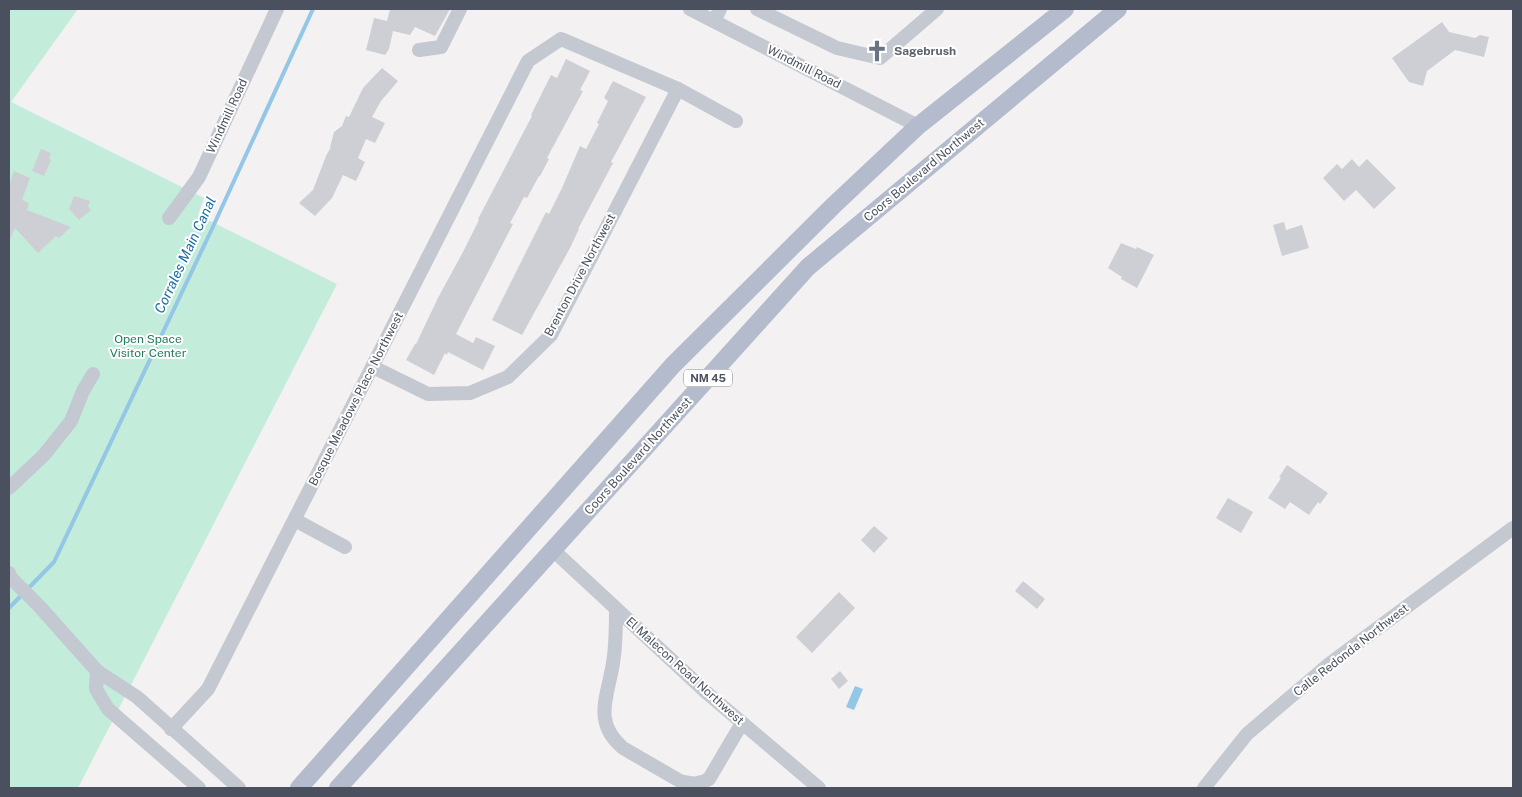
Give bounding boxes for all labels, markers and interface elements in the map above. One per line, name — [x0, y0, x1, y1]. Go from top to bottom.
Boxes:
church icon: Sagebrush — [864, 38, 890, 64]
street label: Windmill Road — [765, 42, 843, 92]
place label: Sagebrush — [894, 44, 956, 58]
street label: Windmill Road — [204, 77, 250, 155]
street label: Coors Boulevard Northwest — [861, 115, 987, 224]
water label: Corrales Main Canal — [151, 194, 219, 316]
street label: Brenton Drive Northwest — [542, 211, 619, 339]
street label: Bosque Meadows Place Northwest — [306, 310, 406, 488]
park label: Open Space Visitor Center — [110, 332, 187, 360]
road number: NM 45 — [684, 369, 732, 386]
street label: Coors Boulevard Northwest — [582, 394, 695, 517]
street label: Calle Redonda Northwest — [1291, 601, 1411, 699]
street label: El Malecon Road Northwest — [623, 614, 747, 728]

